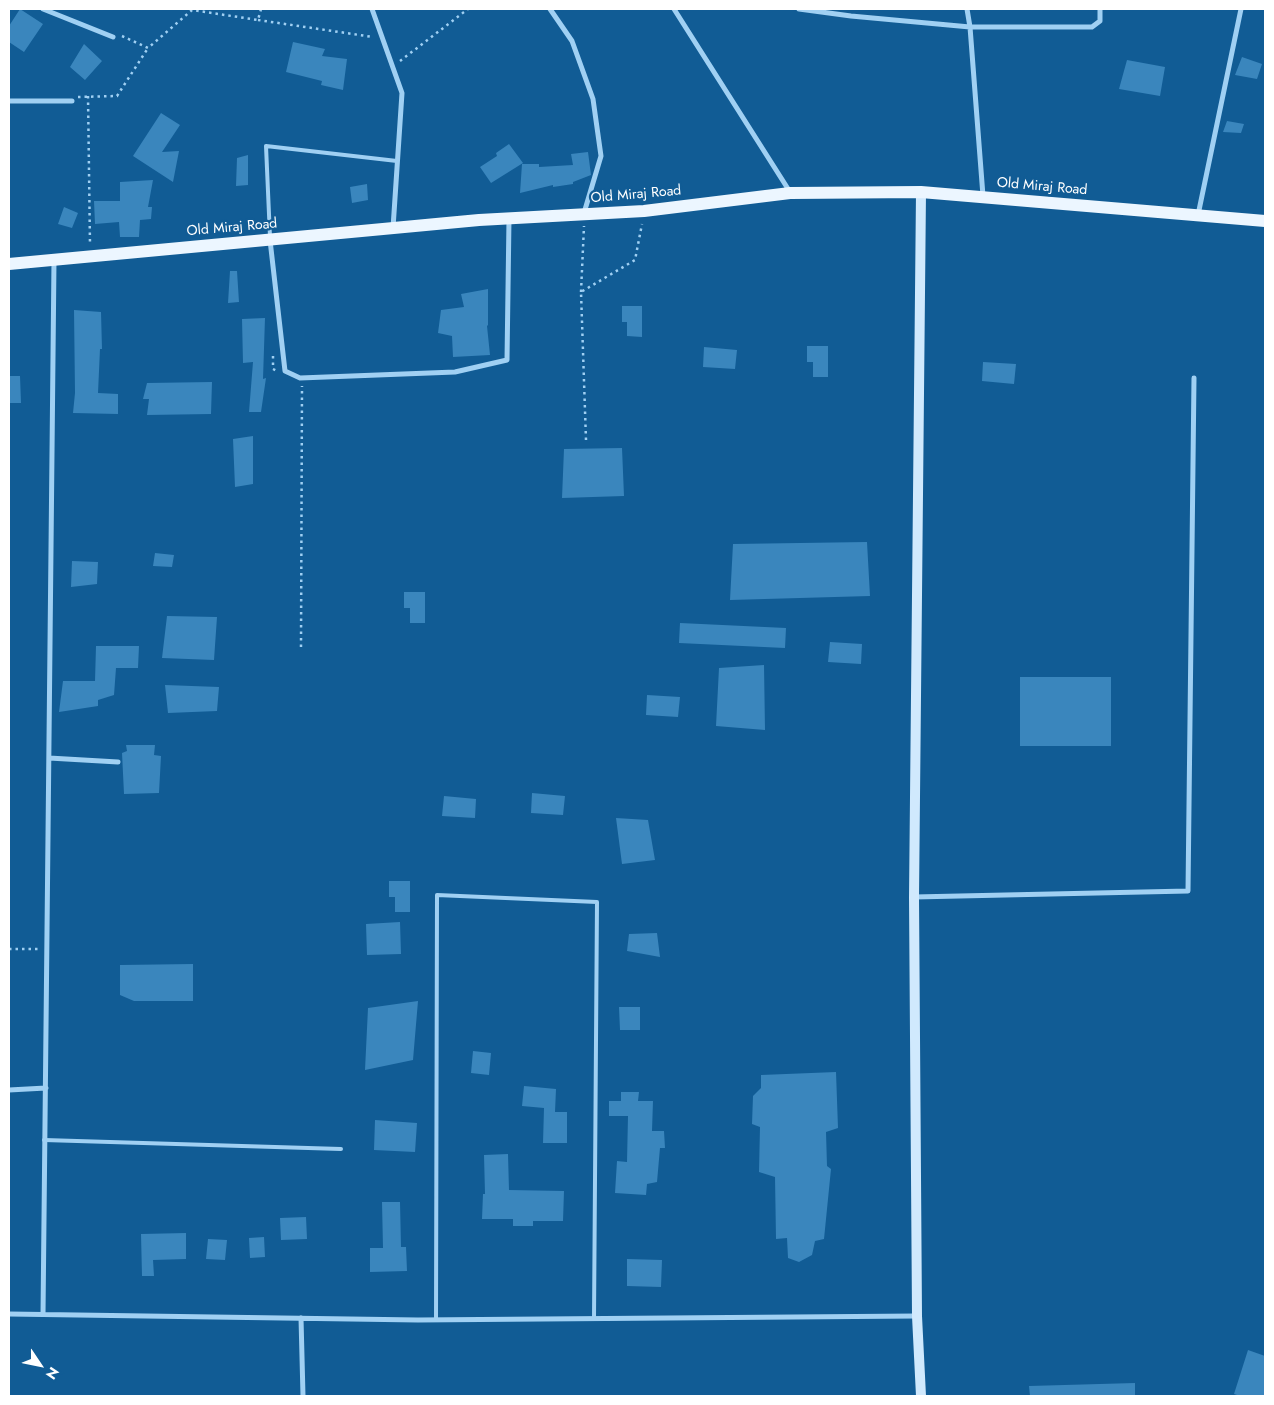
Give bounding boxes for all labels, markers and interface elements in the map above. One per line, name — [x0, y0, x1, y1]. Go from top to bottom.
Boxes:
street label: Old Miraj Road — [996, 175, 1088, 199]
street label: Old Miraj Road — [590, 183, 682, 207]
street label: Old Miraj Road — [186, 216, 278, 240]
north arrow — [15, 1340, 65, 1390]
text: N — [41, 1363, 64, 1384]

